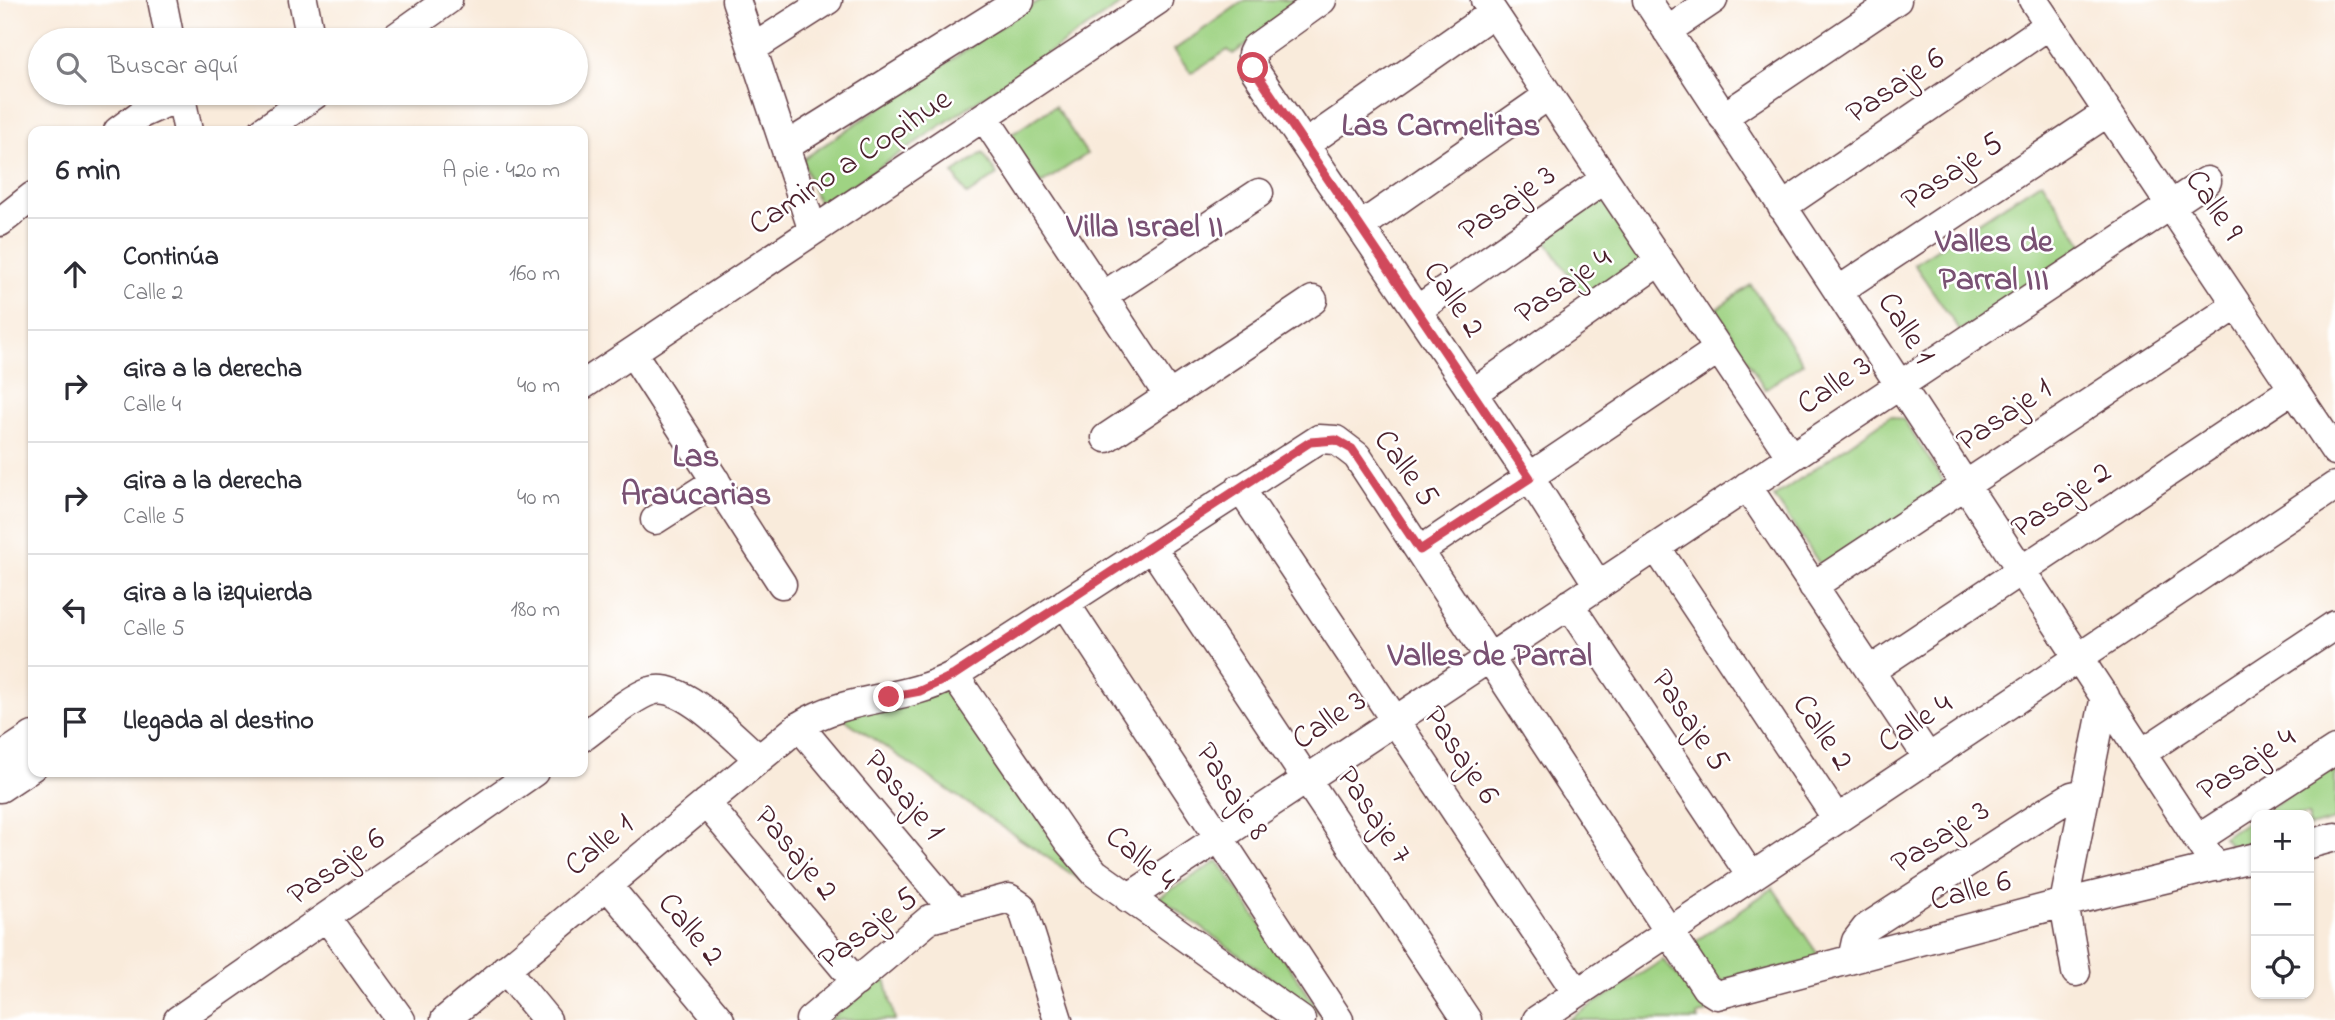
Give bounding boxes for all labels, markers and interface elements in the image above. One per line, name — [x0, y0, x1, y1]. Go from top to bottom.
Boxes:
search box — [28, 28, 588, 105]
street label: Pasaje 6 — [1837, 37, 1955, 137]
icon: search — [52, 48, 90, 86]
text: Buscar aquí — [108, 48, 238, 86]
route start — [1237, 52, 1268, 83]
street label: Camino a Copihue — [740, 77, 963, 249]
district label: Las Carmelitas — [1342, 103, 1540, 151]
street label: Pasaje 5 — [1892, 122, 2014, 224]
text: 6 min — [56, 150, 120, 194]
street label: Pasaje 3 — [1450, 153, 1566, 255]
text: A pie · 420 m — [442, 155, 560, 188]
street label: Calle 9 — [2172, 161, 2254, 252]
district label: Villa Israel II — [1066, 204, 1223, 252]
district label: Valles de Parral III — [1934, 219, 2054, 305]
street label: Pasaje 4 — [1506, 236, 1622, 338]
text: Continúa — [123, 239, 219, 277]
street label: Calle 2 — [1410, 252, 1496, 348]
icon: ahead — [56, 255, 94, 293]
text: 160 m — [509, 258, 560, 291]
text: Calle 2 — [123, 277, 183, 310]
street label: Calle 1 — [1864, 283, 1946, 375]
street label: Calle 3 — [1788, 344, 1882, 428]
text: Gira a la derecha — [123, 351, 302, 389]
icon: right — [56, 367, 94, 405]
street label: Pasaje 1 — [1948, 367, 2062, 465]
text: 40 m — [517, 370, 560, 403]
text: Calle 4 — [123, 389, 181, 422]
street label: Calle 5 — [1361, 420, 1449, 518]
district label: Las Araucarias — [621, 434, 771, 520]
street label: Pasaje 2 — [2002, 450, 2122, 552]
text: Gira a la derecha — [123, 463, 302, 501]
icon: right — [56, 479, 94, 517]
text: 40 m — [517, 482, 560, 515]
text: Calle 5 — [123, 501, 185, 534]
text: Gira a la izquierda — [123, 575, 312, 613]
icon: left — [56, 591, 94, 629]
text: 180 m — [511, 594, 560, 627]
text: Calle 5 — [123, 613, 185, 646]
district label: Valles de Parral — [1387, 633, 1592, 681]
street label: Pasaje 5 — [1638, 660, 1740, 782]
street label: Calle 3 — [1283, 679, 1377, 763]
route end — [873, 681, 904, 712]
street label: Calle 4 — [1869, 682, 1963, 766]
street label: Calle 2 — [1779, 685, 1865, 781]
street label: Pasaje 6 — [1410, 697, 1510, 815]
icon: arrive — [56, 703, 94, 741]
text: Llegada al destino — [123, 703, 314, 741]
street label: Pasaje 4 — [2188, 716, 2306, 814]
street label: Pasaje 8 — [1182, 734, 1280, 850]
street label: Pasaje 1 — [851, 740, 955, 852]
street label: Pasaje 7 — [1323, 758, 1423, 874]
street label: Pasaje 3 — [1882, 788, 2000, 888]
street label: Pasaje 2 — [741, 796, 849, 912]
street label: Calle 1 — [555, 803, 645, 889]
map controls — [2251, 810, 2314, 999]
button: + — [2251, 810, 2314, 873]
street label: Calle 4 — [1094, 815, 1186, 903]
street label: Pasaje 6 — [278, 817, 396, 919]
street label: Calle 6 — [1925, 859, 2017, 925]
button: − — [2251, 873, 2314, 936]
street label: Pasaje 5 — [809, 877, 929, 983]
street label: Calle 2 — [645, 883, 735, 977]
button: locate — [2251, 936, 2314, 999]

